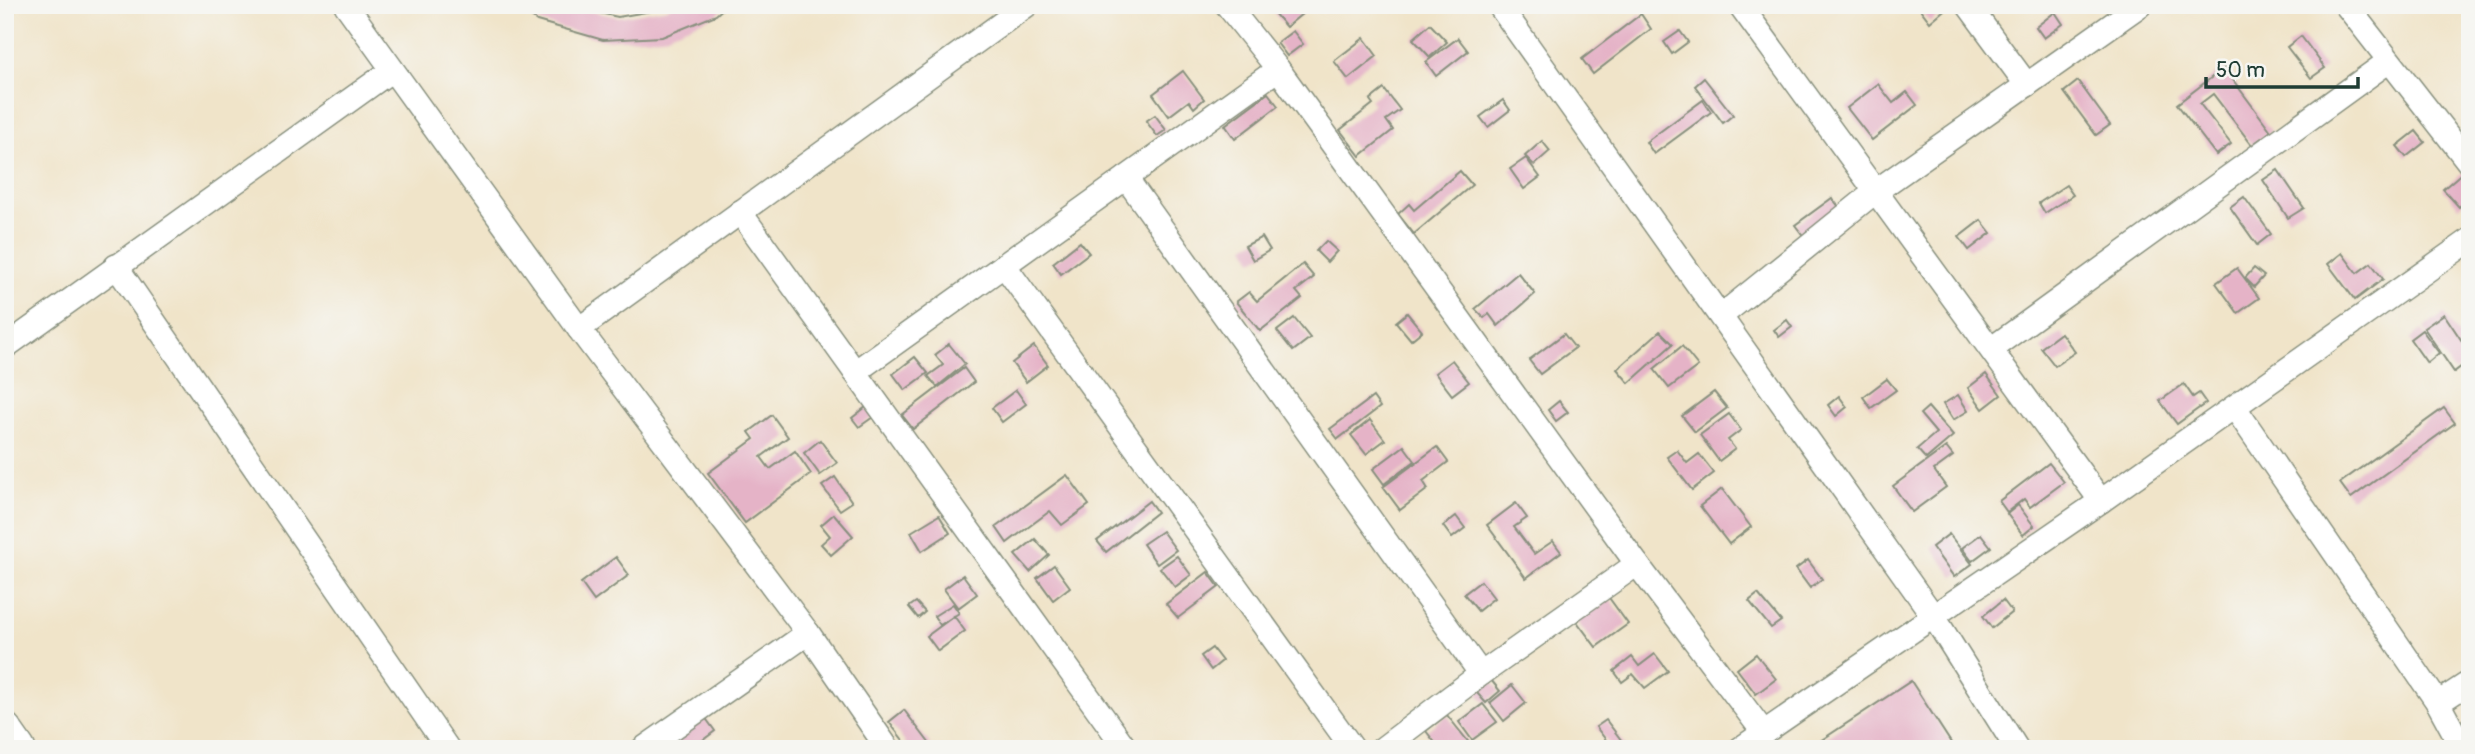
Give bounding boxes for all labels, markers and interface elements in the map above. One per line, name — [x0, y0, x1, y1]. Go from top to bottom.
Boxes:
scale bar — [2206, 46, 2358, 90]
text: 50 m — [2216, 57, 2265, 84]

